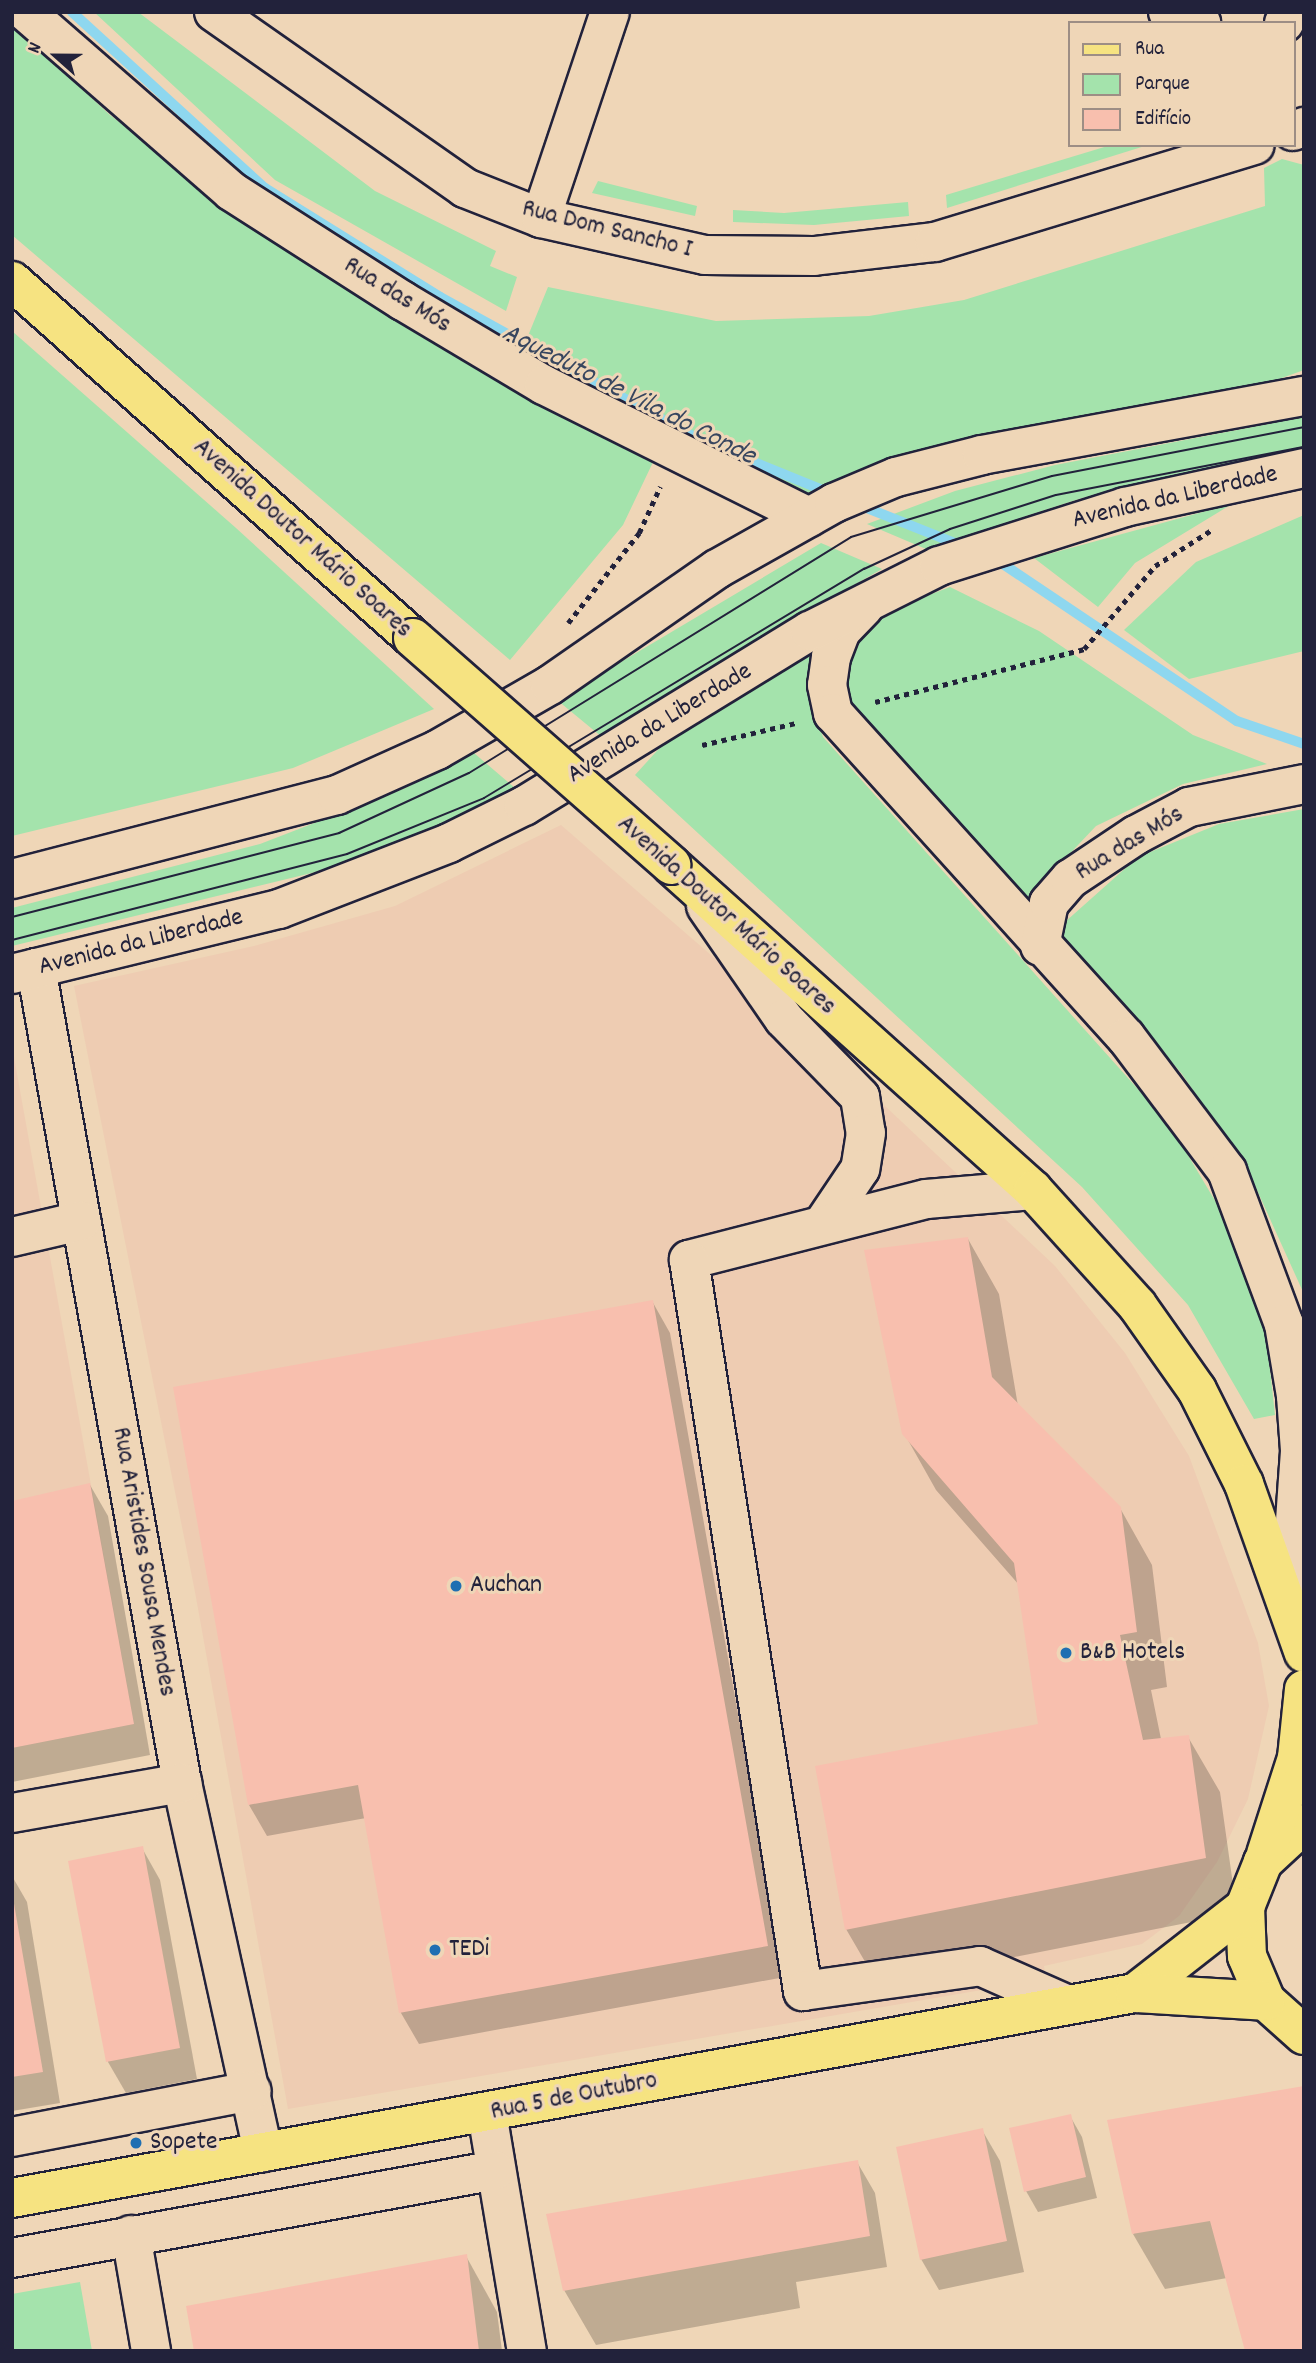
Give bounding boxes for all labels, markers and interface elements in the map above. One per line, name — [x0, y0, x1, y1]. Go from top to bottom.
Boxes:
north arrow — [21, 21, 91, 91]
legend — [1068, 21, 1295, 147]
text: Rua — [1135, 35, 1164, 65]
text: N — [22, 39, 50, 58]
text: Parque — [1135, 70, 1190, 100]
text: Edifício — [1135, 105, 1191, 135]
street label: Rua Dom Sancho I — [519, 194, 695, 266]
street label: Rua das Mós — [337, 251, 457, 341]
water label: Aqueduto de Vila do Conde — [496, 317, 760, 475]
street label: Avenida Doutor Mário Soares — [186, 432, 418, 646]
street label: Avenida da Liberdade — [1069, 459, 1281, 537]
street label: Avenida da Liberdade — [562, 657, 758, 791]
street label: Rua das Mós — [1070, 799, 1190, 889]
street label: Avenida Doutor Mário Soares — [610, 809, 842, 1023]
street label: Avenida da Liberdade — [35, 902, 247, 984]
street label: Rua Aristides Sousa Mendes — [104, 1425, 182, 1699]
place label: Auchan — [470, 1570, 542, 1602]
marker: Auchan — [448, 1578, 464, 1594]
place label: B&B Hotels — [1080, 1637, 1185, 1669]
marker: B&B Hotels — [1058, 1645, 1074, 1661]
place label: TEDi — [449, 1934, 489, 1966]
marker: TEDi — [427, 1942, 443, 1958]
street label: Rua 5 de Outubro — [488, 2066, 660, 2128]
place label: Sopete — [150, 2127, 217, 2159]
marker: Sopete — [128, 2135, 144, 2151]

